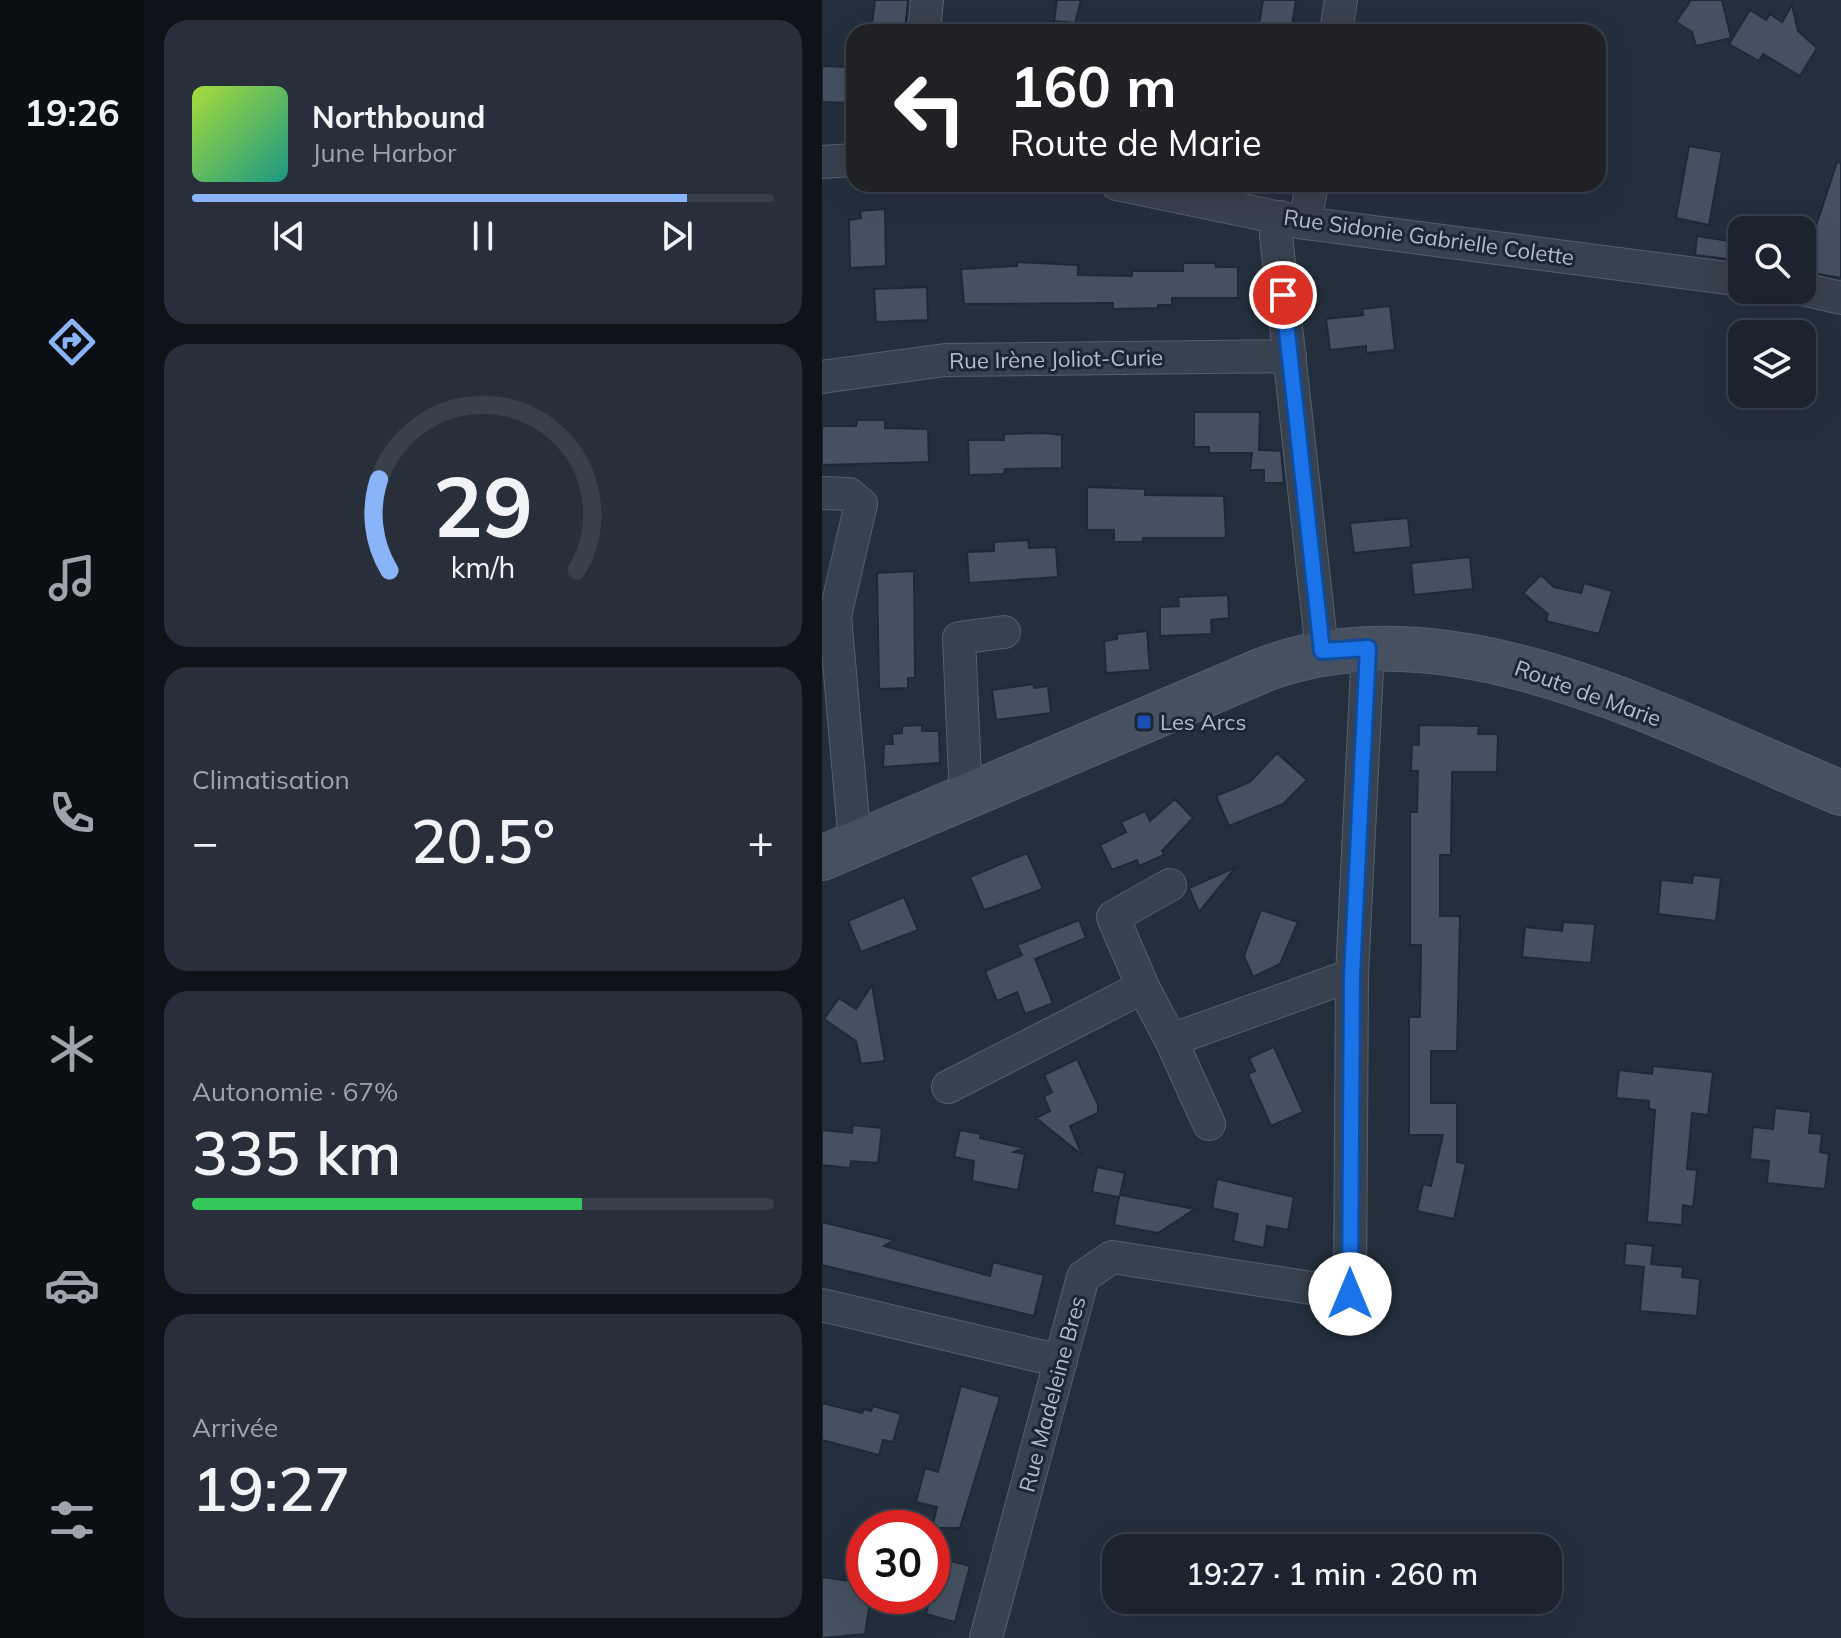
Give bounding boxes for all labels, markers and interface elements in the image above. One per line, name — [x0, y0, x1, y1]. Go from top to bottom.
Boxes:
text: 160 m — [1010, 51, 1177, 121]
icon: left — [878, 56, 982, 160]
text: 19:26 — [24, 90, 120, 135]
text: Northbound — [312, 98, 485, 136]
text: Route de Marie — [1010, 120, 1262, 165]
text: June Harbor — [312, 136, 457, 169]
street label: Rue Sidonie Gabrielle Colette — [1282, 203, 1576, 271]
icon: previous — [267, 214, 311, 258]
icon: pause — [461, 214, 505, 258]
icon: next — [655, 214, 699, 258]
map controls — [1728, 216, 1816, 408]
button: search — [1728, 216, 1816, 304]
pin — [1249, 261, 1317, 329]
icon: arrive — [1261, 273, 1305, 317]
icon: directions — [44, 314, 100, 370]
button: layers — [1728, 320, 1816, 408]
street label: Rue Irène Joliot-Curie — [949, 343, 1163, 375]
text: 29 — [433, 453, 533, 558]
icon: music — [44, 550, 100, 606]
text: km/h — [451, 550, 515, 586]
street label: Route de Marie — [1511, 654, 1665, 732]
place label: Les Arcs — [1160, 708, 1246, 736]
marker: Les Arcs — [1135, 713, 1153, 731]
text: Climatisation — [192, 763, 350, 796]
icon: phone — [44, 785, 100, 841]
text: 20.5° — [411, 803, 555, 878]
text: − — [192, 814, 218, 869]
text: + — [748, 814, 774, 869]
icon: climate — [44, 1021, 100, 1077]
text: Autonomie · 67% — [192, 1075, 398, 1108]
text: 335 km — [192, 1115, 401, 1190]
position arrow — [1308, 1252, 1392, 1336]
icon: car — [44, 1257, 100, 1313]
street label: Rue Madeleine Bres — [1012, 1293, 1092, 1495]
text: Arrivée — [192, 1411, 278, 1444]
text: 19:27 — [192, 1451, 350, 1526]
icon: filters — [44, 1492, 100, 1548]
speed limit sign: 30 — [846, 1510, 950, 1614]
text: 19:27 · 1 min · 260 m — [1186, 1555, 1478, 1593]

